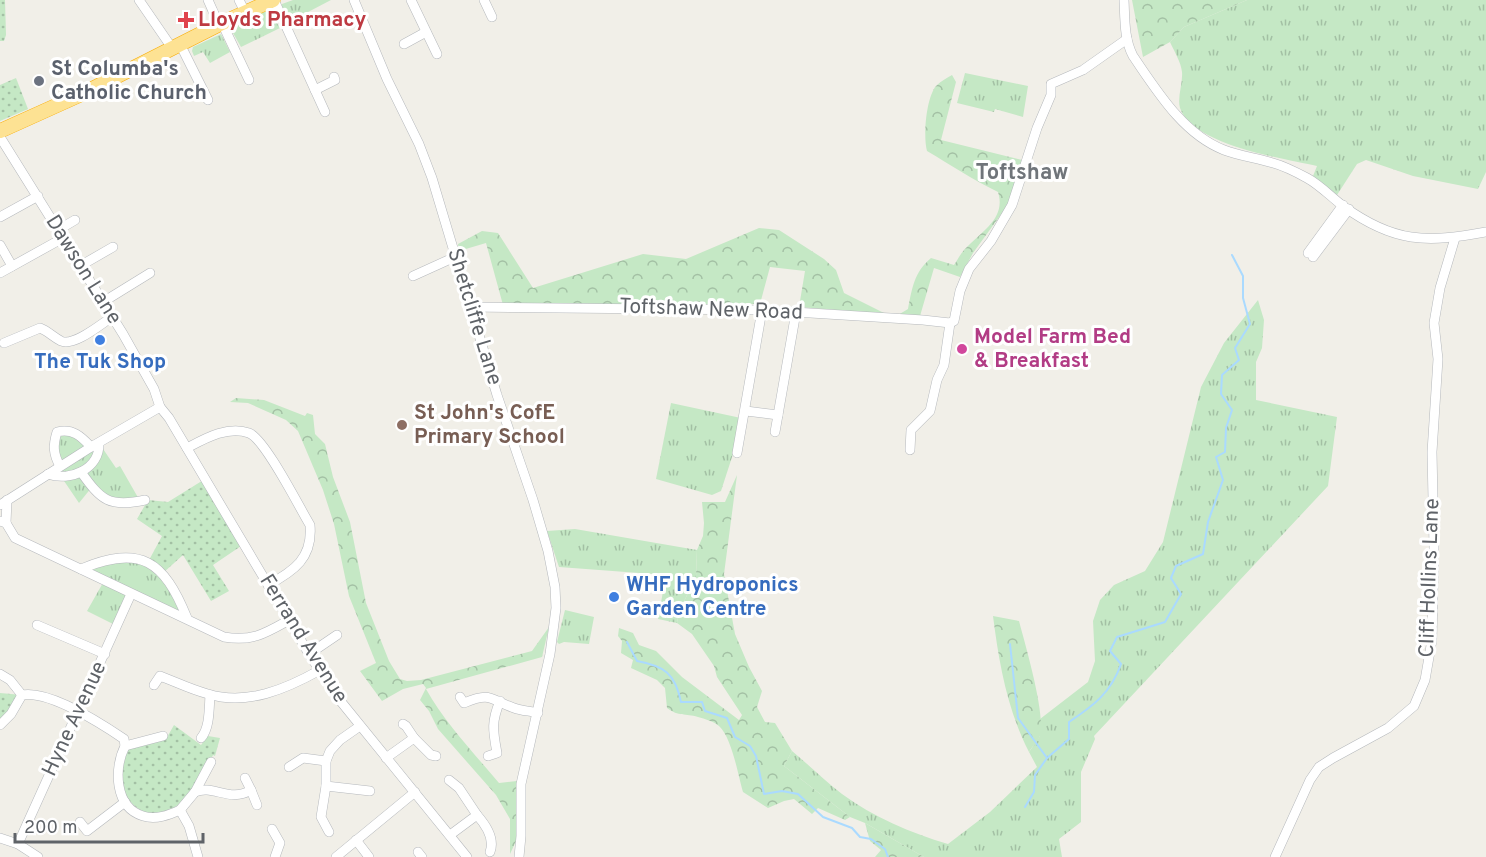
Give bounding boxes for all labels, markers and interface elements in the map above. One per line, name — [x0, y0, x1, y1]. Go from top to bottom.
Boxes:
place label: Lloyds Pharmacy — [198, 7, 367, 34]
marker: Lloyds Pharmacy — [179, 13, 193, 27]
place label: St Columba's Catholic Church — [51, 56, 207, 107]
marker: St Columba's Catholic Church — [32, 74, 46, 88]
district label: Toftshaw — [975, 160, 1069, 187]
street label: Dawson Lane — [39, 210, 127, 330]
street label: Shetcliffe Lane — [440, 245, 508, 389]
street label: Toftshaw New Road — [619, 293, 803, 327]
place label: Model Farm Bed & Breakfast — [974, 324, 1131, 375]
marker: The Tuk Shop — [93, 333, 107, 347]
marker: Model Farm Bed & Breakfast — [955, 342, 969, 356]
place label: The Tuk Shop — [34, 349, 166, 376]
place label: St John's CofE Primary School — [414, 400, 565, 451]
marker: St John's CofE Primary School — [395, 418, 409, 432]
street label: Cliff Hollins Lane — [1414, 498, 1446, 658]
street label: Ferrand Avenue — [253, 570, 353, 708]
place label: WHF Hydroponics Garden Centre — [626, 572, 799, 623]
marker: WHF Hydroponics Garden Centre — [607, 590, 621, 604]
street label: Hyne Avenue — [37, 657, 113, 781]
scale bar — [15, 806, 202, 844]
text: 200 m — [24, 817, 77, 840]

